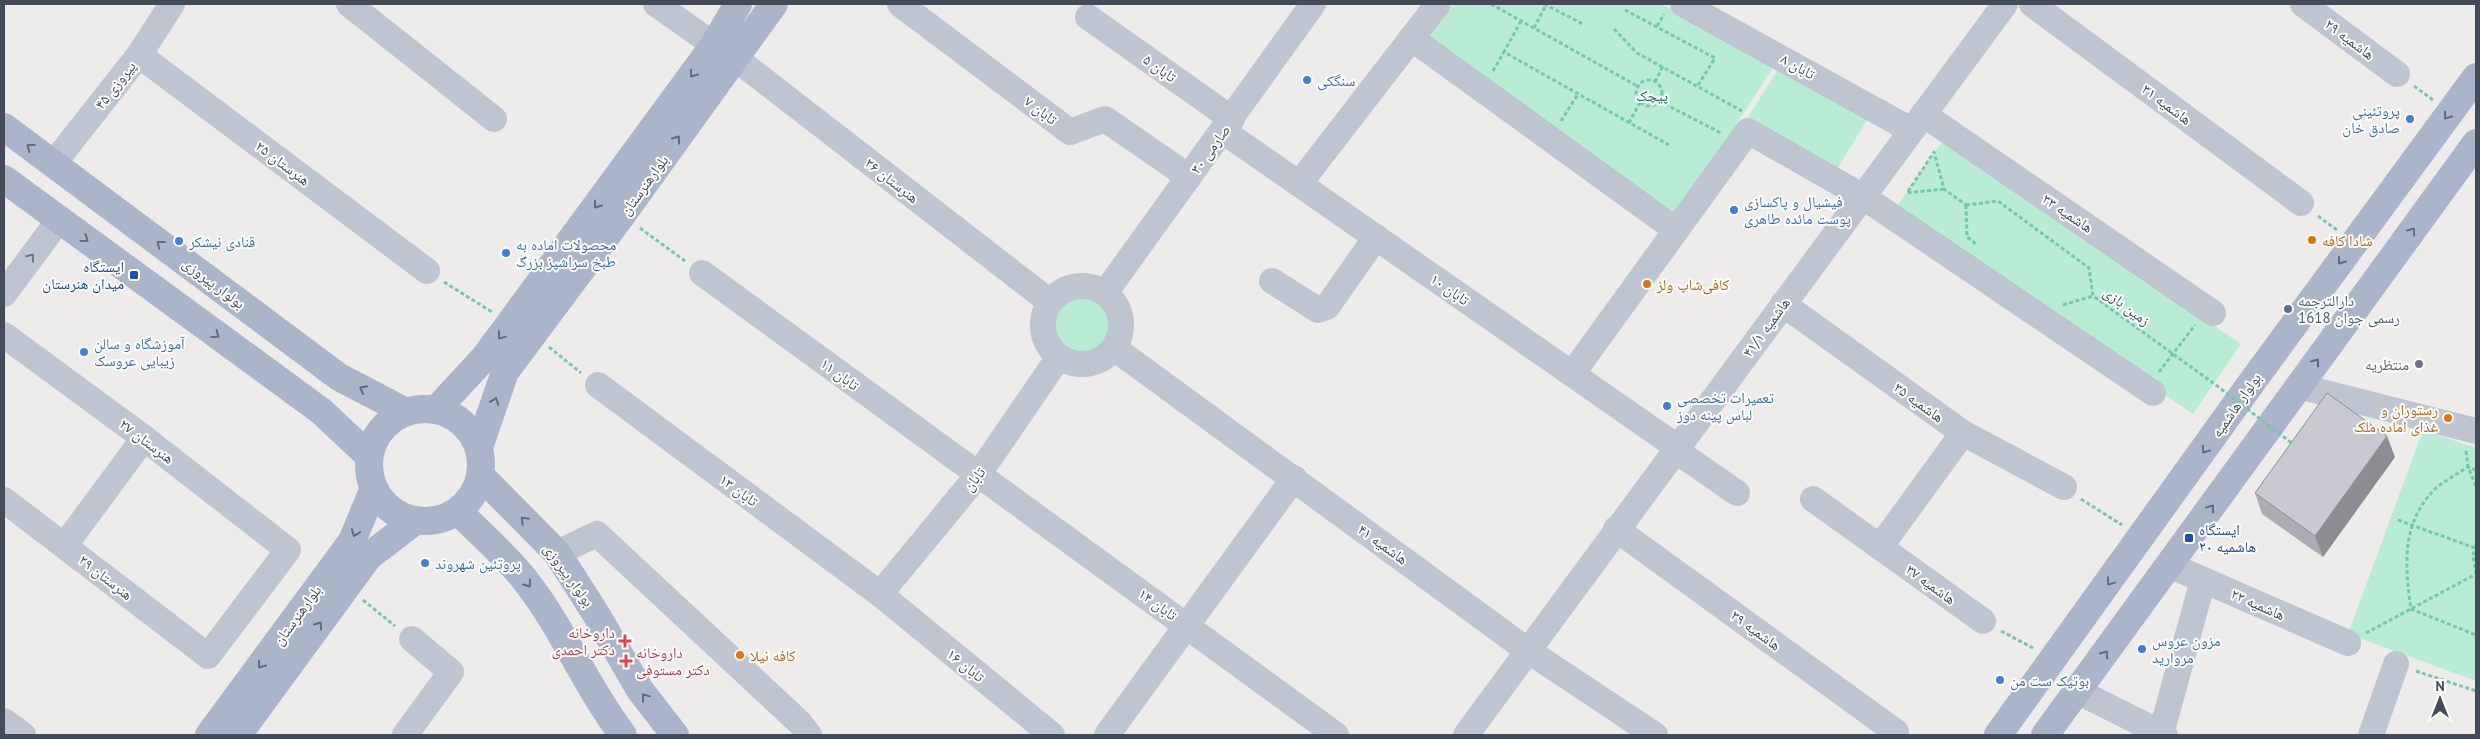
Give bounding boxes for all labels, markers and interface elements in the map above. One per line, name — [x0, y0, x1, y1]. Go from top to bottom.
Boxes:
street label: هاشمیه ۲۹ — [2321, 14, 2379, 64]
street label: تابان ۸ — [1777, 49, 1819, 84]
street label: تابان ۵ — [1139, 50, 1181, 87]
street label: پیروزی ۴۵ — [90, 57, 141, 114]
one-way arrow — [690, 68, 699, 78]
place label: سنگکی — [1317, 71, 1355, 91]
marker: سنگکی — [1301, 74, 1313, 86]
street label: هاشمیه ۳۱ — [2138, 79, 2196, 129]
park label: پیچک — [1636, 86, 1668, 105]
street label: تابان ۷ — [1020, 91, 1062, 130]
place label: پروتئینی صادق خان — [2342, 101, 2400, 138]
one-way arrow — [2445, 110, 2453, 119]
marker: پروتئینی صادق خان — [2404, 113, 2416, 125]
street label: صارمی ۳۰ — [1186, 121, 1235, 178]
street label: هنرستان ۲۵ — [251, 136, 314, 190]
one-way arrow — [671, 136, 679, 145]
one-way arrow — [27, 144, 36, 152]
street label: بلوارهنرستان — [616, 151, 673, 220]
street label: هنرستان ۲۶ — [861, 153, 923, 208]
street label: هاشمیه ۳۳ — [2039, 189, 2097, 237]
place label: فیشیال و پاکسازی پوست مائده طاهری — [1744, 192, 1851, 229]
one-way arrow — [594, 199, 603, 209]
marker: فیشیال و پاکسازی پوست مائده طاهری — [1728, 204, 1740, 216]
one-way arrow — [2406, 227, 2415, 237]
place label: شادا کافه — [2322, 231, 2373, 250]
place label: قنادی نیشکر — [188, 232, 255, 252]
one-way arrow — [79, 233, 89, 242]
marker: شادا کافه — [2306, 234, 2318, 246]
marker: قنادی نیشکر — [173, 235, 185, 247]
place label: محصولات اماده به طبخ سراشپز بزرگ — [516, 235, 616, 272]
one-way arrow — [157, 241, 166, 249]
marker: محصولات اماده به طبخ سراشپز بزرگ — [500, 247, 512, 259]
street label: بولوار پیروزی — [178, 253, 249, 313]
one-way arrow — [26, 254, 34, 263]
one-way arrow — [2338, 255, 2346, 264]
place label: ایستگاه میدان هنرستان — [42, 257, 124, 294]
marker: ایستگاه میدان هنرستان — [128, 269, 140, 281]
street label: تابان ۱۰ — [1426, 269, 1474, 310]
place label: کافی‌شاپ ولز — [1656, 275, 1729, 295]
marker: کافی‌شاپ ولز — [1641, 278, 1653, 290]
street label: زمین بازی — [2099, 282, 2154, 331]
place label: دارالترجمه رسمی جوان 1618 — [2298, 291, 2400, 328]
street label: هاشمیه ۴۱/۱ — [1738, 293, 1794, 361]
marker: دارالترجمه رسمی جوان 1618 — [2282, 303, 2294, 315]
one-way arrow — [210, 329, 220, 338]
one-way arrow — [498, 330, 506, 339]
place label: آموزشگاه و سالن زیبایی عروسک — [94, 334, 186, 371]
marker: آموزشگاه و سالن زیبایی عروسک — [78, 346, 90, 358]
street label: تابان ۱۱ — [816, 354, 864, 396]
place label: منتظریه — [2365, 355, 2409, 374]
one-way arrow — [2310, 358, 2319, 368]
marker: منتظریه — [2413, 358, 2425, 370]
street label: بولوار هاشمیه — [2207, 369, 2265, 441]
street label: هاشمیه ۳۵ — [1890, 378, 1948, 426]
one-way arrow — [359, 386, 368, 396]
place label: تعمیرات تخصصی لباس پینه دوز — [1676, 388, 1775, 425]
one-way arrow — [489, 398, 499, 406]
marker: تعمیرات تخصصی لباس پینه دوز — [1661, 400, 1673, 412]
place label: رستوران و غذای اماده ملک — [2354, 400, 2438, 437]
marker: رستوران و غذای اماده ملک — [2442, 412, 2454, 424]
street label: هنرستان ۲۷ — [115, 414, 178, 468]
one-way arrow — [2202, 444, 2211, 453]
street label: تابان — [959, 463, 991, 496]
street label: تابان ۱۳ — [715, 470, 763, 512]
one-way arrow — [2205, 504, 2214, 514]
one-way arrow — [521, 517, 530, 526]
street label: هاشمیه ۴۱ — [1354, 520, 1412, 568]
place label: ایستگاه هاشمیه ۲۰ — [2199, 520, 2256, 556]
one-way arrow — [351, 528, 362, 537]
marker: ایستگاه هاشمیه ۲۰ — [2183, 532, 2195, 544]
street label: بولوار پیروزی — [539, 540, 598, 611]
street label: هنرستان ۲۹ — [75, 550, 137, 605]
place label: پروتئین شهروند — [435, 554, 521, 574]
marker: پروتئین شهروند — [419, 557, 431, 569]
street label: هاشمیه ۳۷ — [1902, 560, 1960, 608]
one-way arrow — [2107, 576, 2116, 586]
one-way arrow — [522, 579, 531, 588]
street label: بلوارهنرستان — [269, 581, 326, 650]
street label: تابان ۱۴ — [1134, 584, 1182, 626]
street label: هاشمیه ۲۲ — [2228, 584, 2288, 624]
street label: هاشمیه ۳۹ — [1727, 606, 1785, 654]
one-way arrow — [313, 621, 322, 631]
place label: داروخانه دکتر احمدی — [551, 623, 615, 660]
place label: مزون عروس مروارید — [2152, 631, 2221, 667]
marker: داروخانه دکتر احمدی — [619, 635, 631, 647]
place label: داروخانه دکتر مستوفی — [636, 643, 710, 680]
marker: مزون عروس مروارید — [2136, 643, 2148, 655]
street label: تابان ۱۶ — [943, 644, 989, 687]
place label: کافه نیلا — [750, 646, 796, 665]
marker: کافه نیلا — [734, 649, 746, 661]
one-way arrow — [2098, 650, 2108, 659]
marker: داروخانه دکتر مستوفی — [620, 655, 632, 667]
one-way arrow — [258, 659, 266, 668]
place label: بوتیک ست من — [2010, 671, 2089, 691]
marker: بوتیک ست من — [1994, 674, 2006, 686]
north arrow — [2415, 674, 2465, 724]
text: N — [2435, 677, 2445, 695]
one-way arrow — [643, 694, 651, 703]

